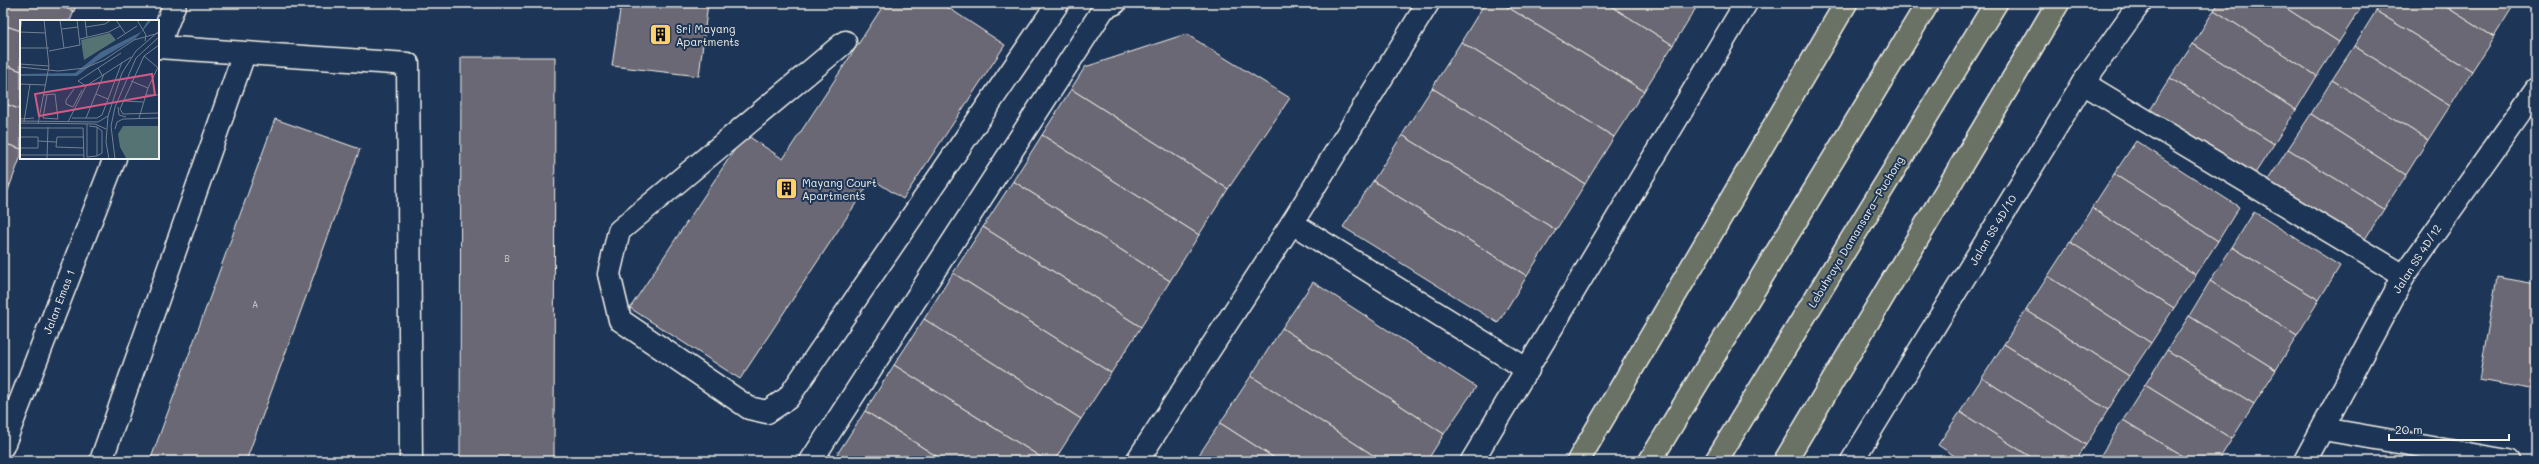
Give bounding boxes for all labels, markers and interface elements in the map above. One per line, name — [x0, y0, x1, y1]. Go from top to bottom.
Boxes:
inset map — [20, 20, 159, 159]
place label: Sri Mayang Apartments — [676, 21, 739, 49]
building icon: Sri Mayang Apartments — [647, 22, 673, 48]
street label: Lebuhraya Damansara–Puchong — [1804, 153, 1907, 310]
place label: Mayang Court Apartments — [802, 175, 877, 203]
building icon: Mayang Court Apartments — [774, 176, 800, 202]
street label: Jalan SS 4D/10 — [1966, 192, 2020, 268]
street label: Jalan SS 4D/12 — [2389, 222, 2444, 296]
house number: B — [504, 253, 510, 264]
street label: Jalan Emas 1 — [39, 267, 78, 336]
house number: A — [252, 299, 258, 310]
scale bar — [2389, 416, 2509, 442]
text: 20 m — [2395, 421, 2423, 437]

